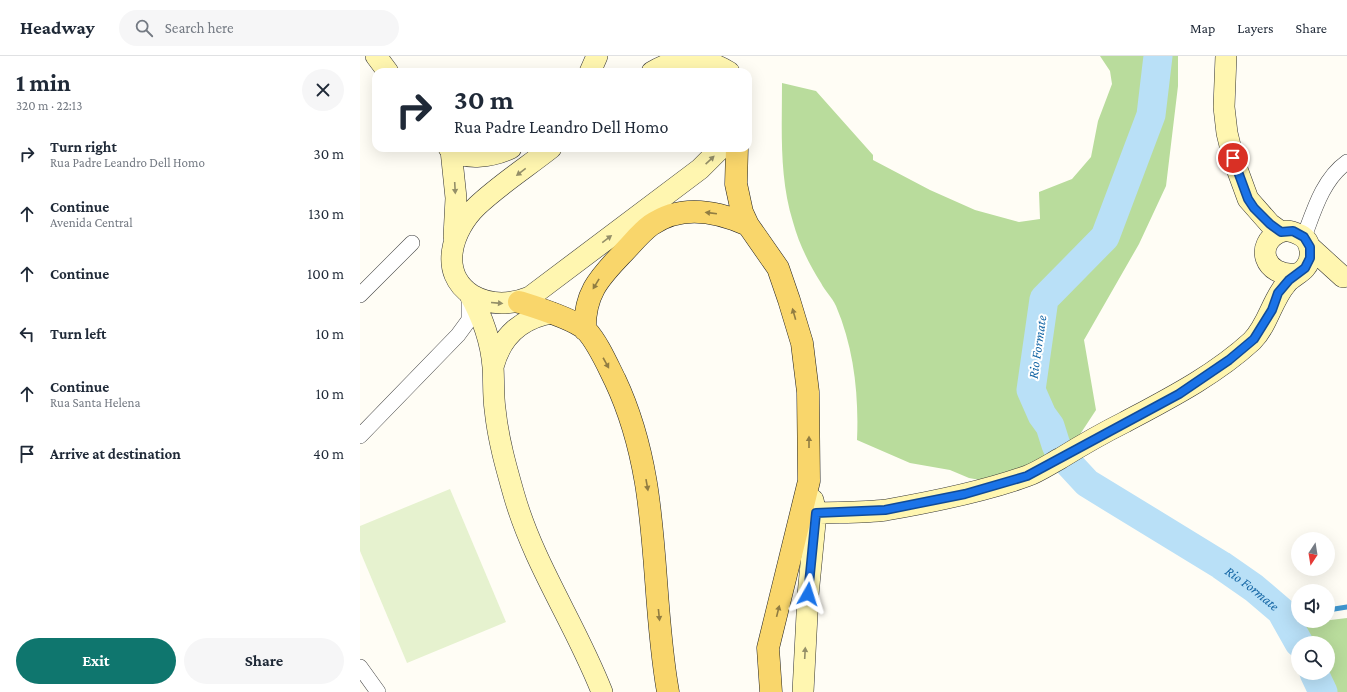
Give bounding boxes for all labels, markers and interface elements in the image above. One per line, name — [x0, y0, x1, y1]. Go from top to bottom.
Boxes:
search box — [119, 10, 399, 46]
text: Headway — [20, 17, 95, 38]
icon: search — [133, 17, 155, 39]
text: Search here — [165, 20, 234, 36]
text: Map — [1190, 20, 1215, 36]
text: Layers — [1237, 20, 1274, 36]
text: Share — [1296, 20, 1327, 36]
text: 1 min — [16, 69, 71, 96]
button: close — [302, 69, 344, 111]
icon: right — [388, 84, 440, 136]
text: 30 m — [454, 84, 514, 115]
text: 320 m · 22:13 — [16, 98, 82, 113]
text: Rua Padre Leandro Dell Homo — [454, 117, 668, 137]
text: Turn right — [50, 139, 117, 155]
pin — [1216, 141, 1250, 175]
icon: right — [16, 143, 38, 165]
text: 30 m — [314, 146, 344, 162]
icon: arrive — [1222, 147, 1244, 169]
text: Rua Padre Leandro Dell Homo — [50, 155, 205, 170]
one-way arrow — [705, 156, 714, 165]
one-way arrow — [515, 168, 526, 176]
one-way arrow — [452, 182, 458, 195]
text: Continue — [50, 199, 109, 215]
icon: ahead — [16, 203, 38, 225]
text: 130 m — [309, 206, 344, 222]
one-way arrow — [705, 210, 717, 216]
text: Avenida Central — [50, 215, 133, 230]
one-way arrow — [601, 235, 612, 244]
icon: ahead — [16, 263, 38, 285]
text: Continue — [50, 266, 109, 282]
text: 100 m — [307, 266, 344, 282]
one-way arrow — [592, 278, 599, 290]
one-way arrow — [491, 300, 503, 306]
one-way arrow — [791, 308, 797, 320]
water label: Rio Formate — [1025, 314, 1049, 380]
icon: left — [16, 323, 38, 345]
text: Turn left — [50, 326, 106, 342]
text: 10 m — [316, 326, 344, 342]
one-way arrow — [603, 357, 609, 369]
text: Continue — [50, 379, 109, 395]
icon: ahead — [16, 383, 38, 405]
text: 10 m — [316, 386, 344, 402]
text: Rua Santa Helena — [50, 395, 141, 410]
one-way arrow — [806, 435, 812, 448]
icon: arrive — [16, 443, 38, 465]
text: Arrive at destination — [50, 446, 181, 462]
text: 40 m — [313, 446, 344, 462]
one-way arrow — [644, 479, 650, 491]
north arrow — [1291, 532, 1335, 576]
map controls — [1291, 532, 1335, 680]
water label: Rio Formate — [1222, 563, 1283, 614]
position arrow — [787, 573, 829, 615]
button: sound — [1291, 584, 1335, 628]
one-way arrow — [775, 604, 781, 616]
one-way arrow — [656, 609, 662, 621]
button: search — [1291, 636, 1335, 680]
button: Exit — [16, 638, 176, 684]
button: Share — [184, 638, 344, 684]
one-way arrow — [802, 647, 809, 659]

